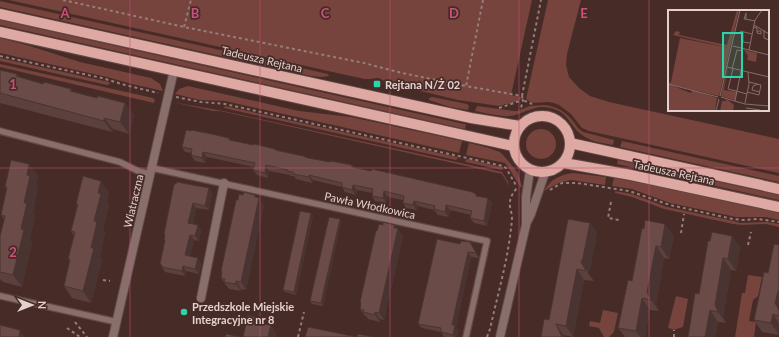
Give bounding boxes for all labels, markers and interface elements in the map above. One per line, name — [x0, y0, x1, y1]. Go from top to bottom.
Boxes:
text: A — [59, 5, 70, 21]
text: B — [191, 5, 200, 21]
text: C — [321, 5, 330, 21]
text: D — [449, 5, 459, 21]
text: E — [580, 5, 588, 21]
inset map — [668, 10, 769, 111]
street label: Tadeusza Rejtana — [220, 43, 304, 75]
text: 1 — [9, 76, 17, 92]
place label: Rejtana N/Ż 02 — [385, 78, 460, 91]
marker: Rejtana N/Ż 02 — [372, 79, 382, 89]
street label: Tadeusza Rejtana — [632, 157, 716, 187]
street label: Wiatraczna — [121, 173, 145, 229]
street label: Pawła Włodkowica — [323, 189, 417, 221]
text: 2 — [9, 244, 17, 260]
north arrow — [12, 285, 52, 325]
place label: Przedszkole Miejskie Integracyjne nr 8 — [192, 300, 294, 326]
text: N — [36, 301, 49, 309]
marker: Przedszkole Miejskie Integracyjne nr 8 — [179, 307, 189, 317]

